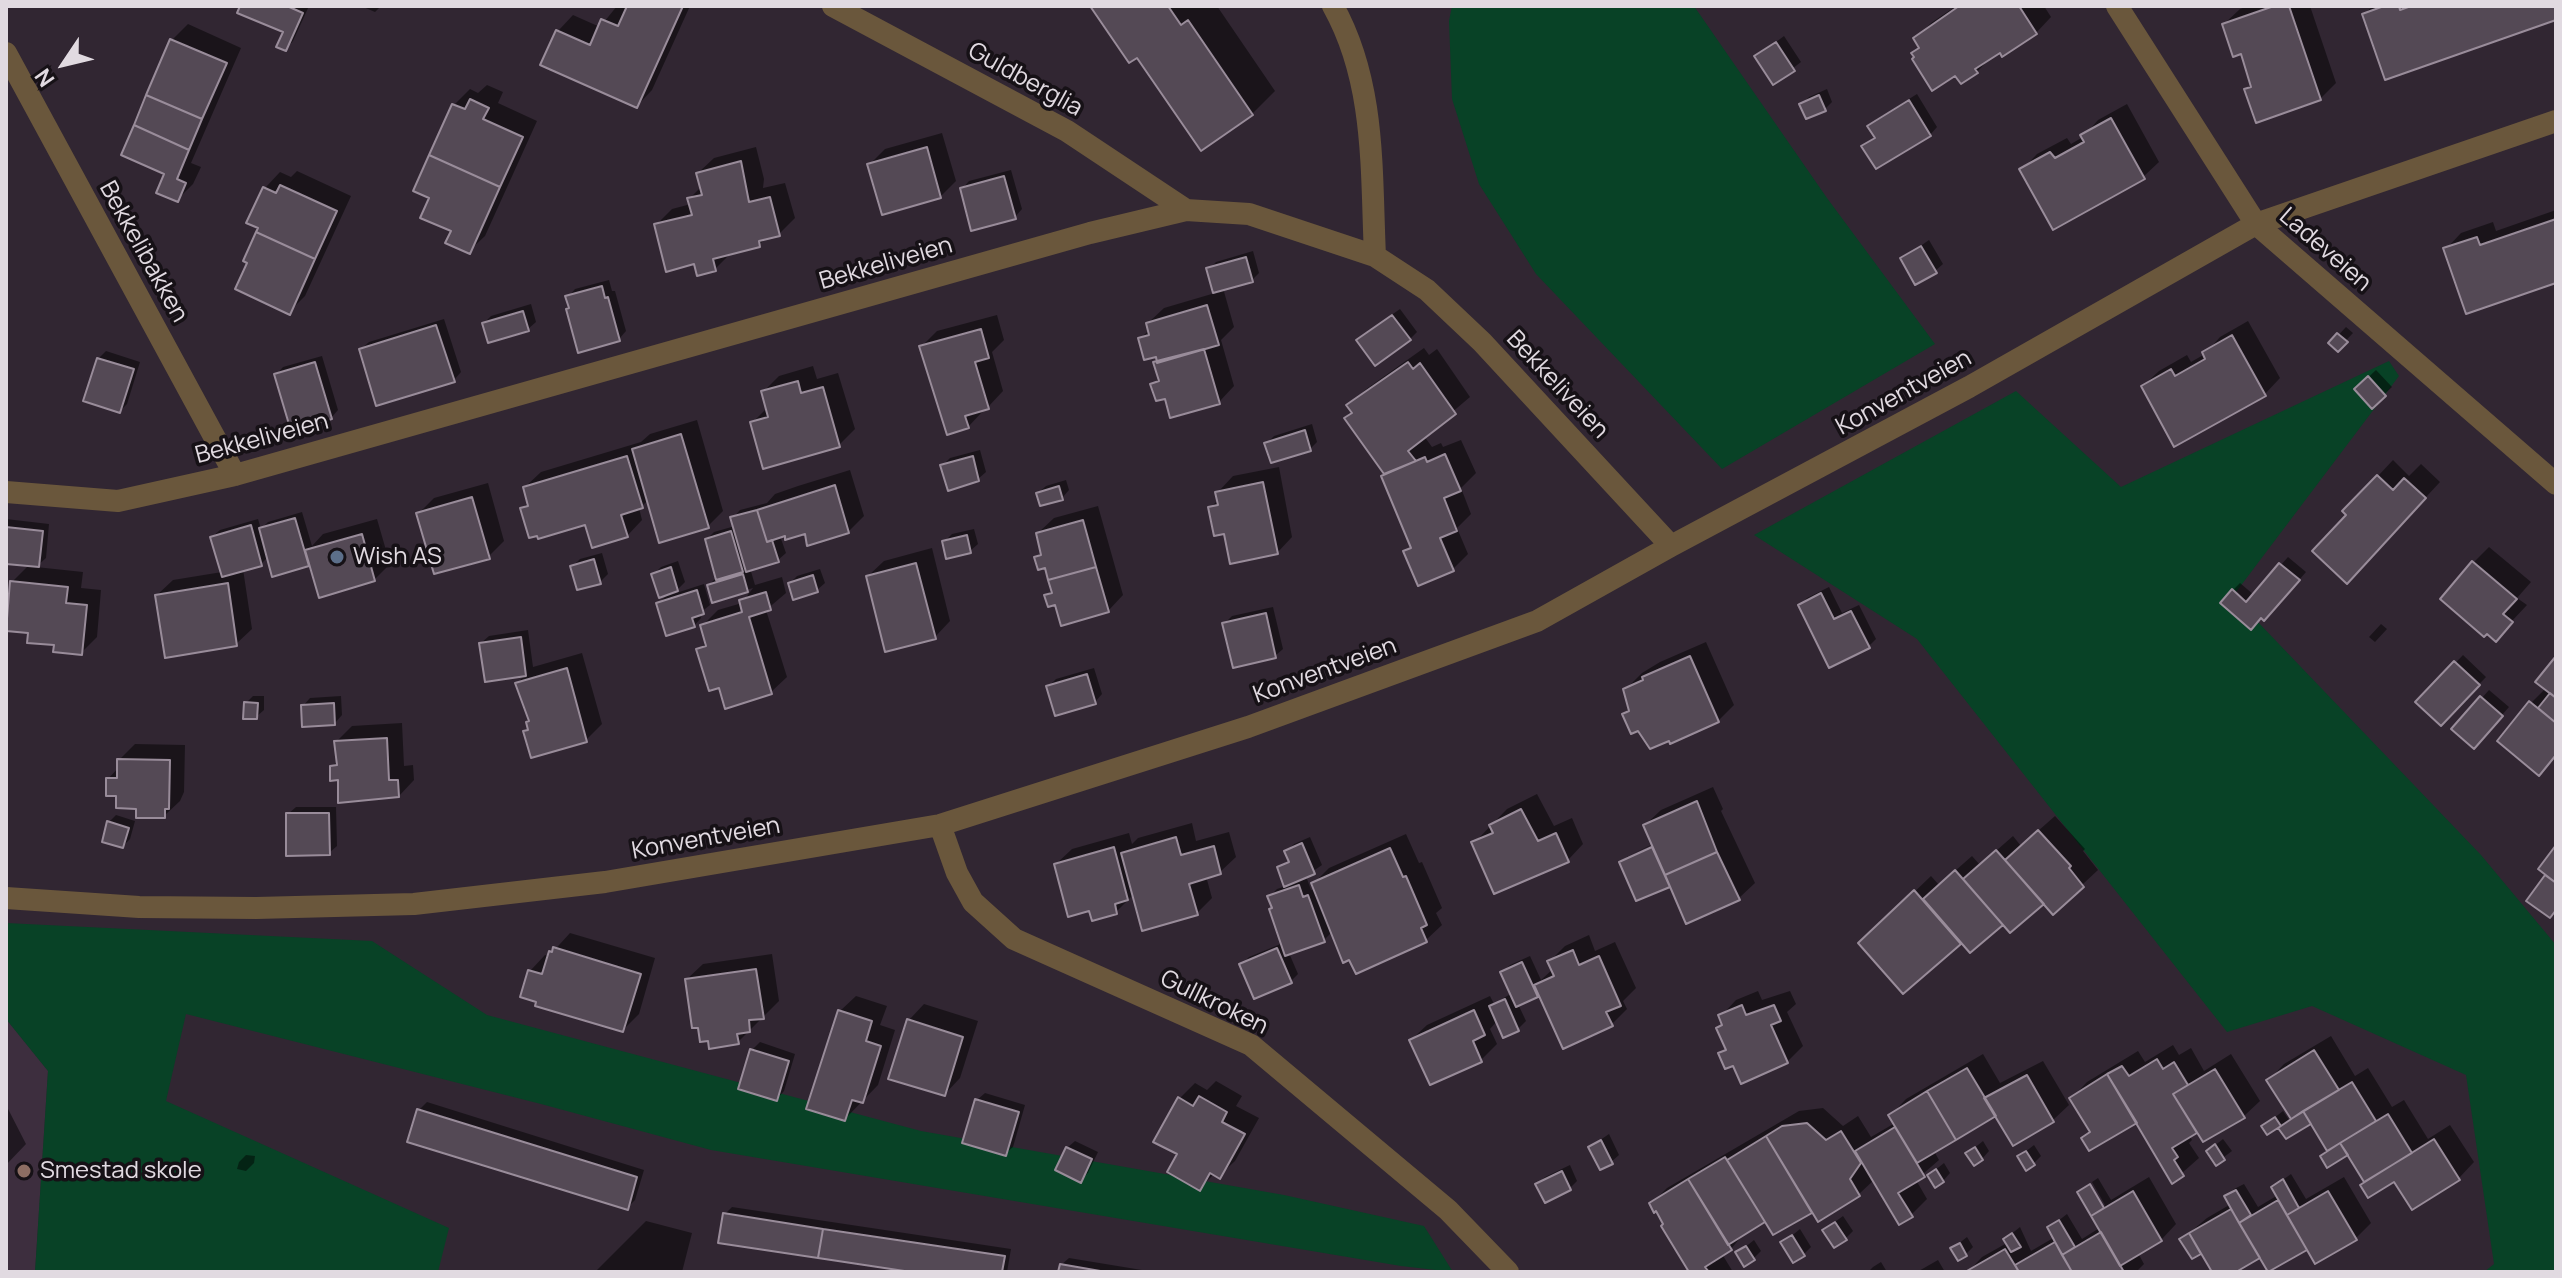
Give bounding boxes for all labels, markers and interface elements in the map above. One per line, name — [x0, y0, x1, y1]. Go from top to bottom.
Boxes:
north arrow — [24, 24, 104, 104]
street label: Guldberglia — [963, 37, 1087, 123]
text: N — [28, 63, 61, 93]
street label: Bekkelibakken — [92, 177, 194, 327]
street label: Ladeveien — [2273, 202, 2377, 298]
street label: Bekkeliveien — [816, 231, 956, 297]
street label: Bekkeliveien — [1500, 325, 1614, 445]
street label: Konventveien — [1831, 344, 1977, 442]
street label: Bekkeliveien — [192, 407, 332, 471]
place label: Wish AS — [353, 543, 442, 571]
marker: Wish AS — [328, 548, 346, 566]
street label: Konventveien — [1249, 632, 1401, 710]
street label: Konventveien — [630, 812, 782, 866]
street label: Gullkroken — [1155, 965, 1273, 1041]
place label: Smestad skole — [40, 1157, 202, 1185]
marker: Smestad skole — [15, 1162, 33, 1180]

